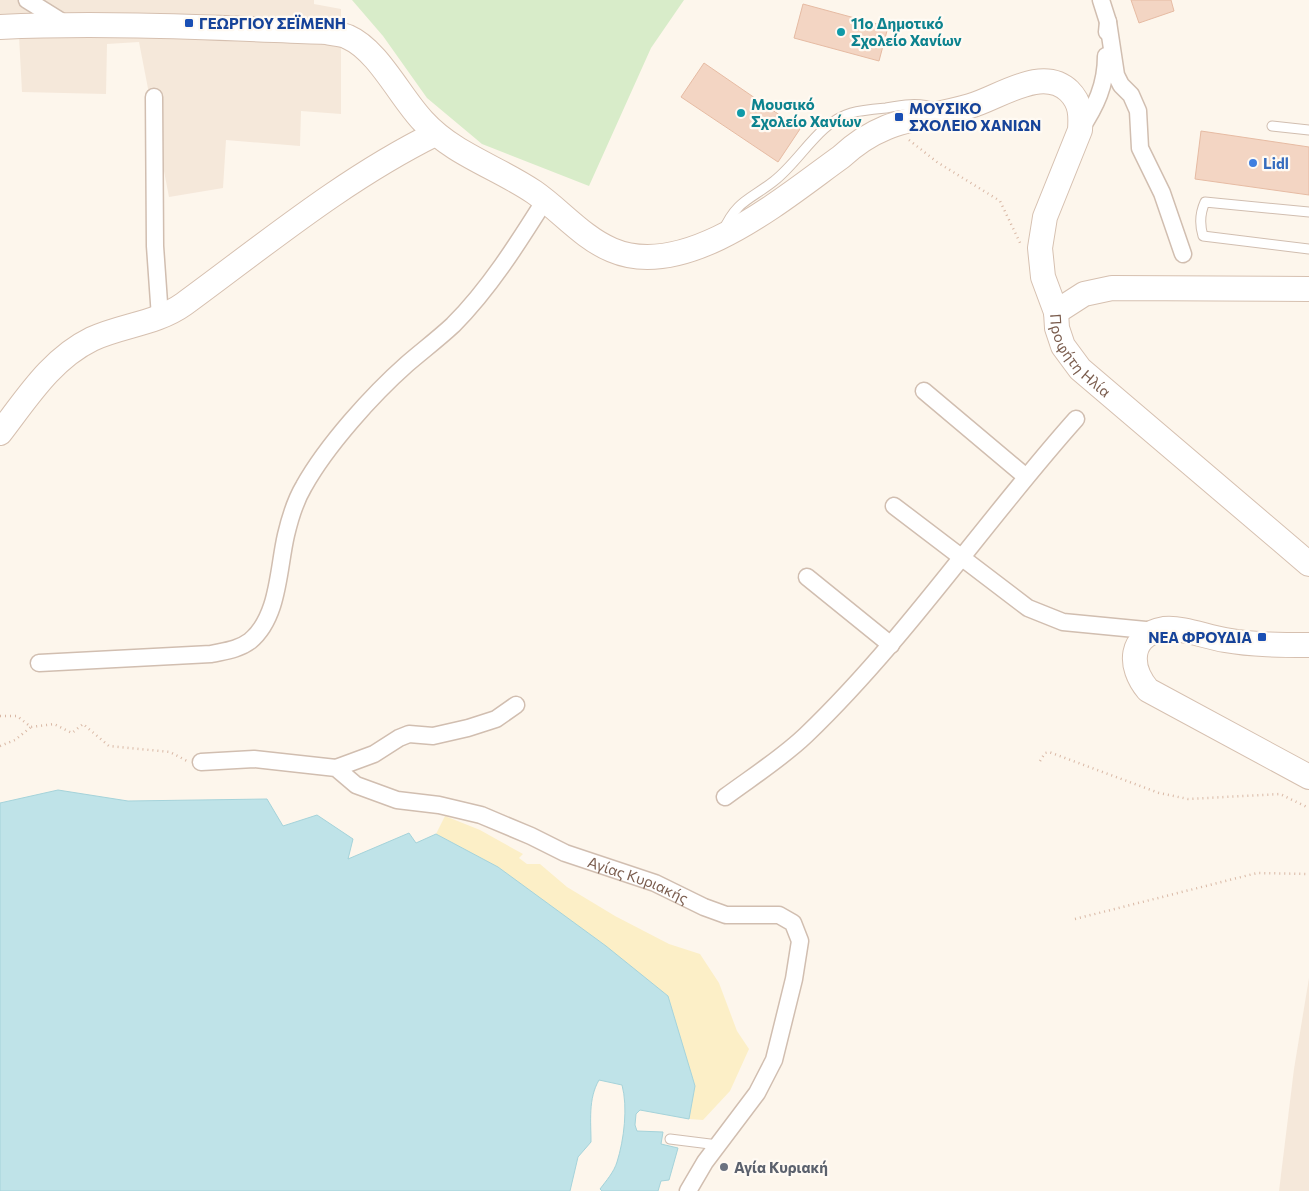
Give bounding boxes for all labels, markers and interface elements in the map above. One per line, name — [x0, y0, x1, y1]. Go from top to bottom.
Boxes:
place label: ΓΕΩΡΓΙΟΥ ΣΕΪΜΕΝΗ — [199, 14, 346, 32]
place label: 11o Δημοτικό Σχολείο Χανίων — [851, 14, 962, 49]
marker: ΓΕΩΡΓΙΟΥ ΣΕΪΜΕΝΗ — [183, 17, 195, 29]
marker: 11o Δημοτικό Σχολείο Χανίων — [835, 26, 847, 38]
place label: Μουσικό Σχολείο Χανίων — [751, 95, 862, 130]
place label: ΜΟΥΣΙΚΟ ΣΧΟΛΕΙΟ ΧΑΝΙΩΝ — [909, 99, 1041, 134]
marker: Μουσικό Σχολείο Χανίων — [735, 107, 747, 119]
marker: ΜΟΥΣΙΚΟ ΣΧΟΛΕΙΟ ΧΑΝΙΩΝ — [893, 111, 905, 123]
place label: Lidl — [1263, 154, 1289, 172]
marker: Lidl — [1247, 157, 1259, 169]
street label: Προφήτη Ηλία — [1047, 313, 1115, 401]
place label: ΝΕΑ ΦΡΟΥΔΙΑ — [1148, 628, 1252, 646]
marker: ΝΕΑ ΦΡΟΥΔΙΑ — [1256, 631, 1268, 643]
street label: Αγίας Κυριακής — [585, 852, 691, 907]
place label: Αγία Κυριακή — [734, 1158, 828, 1176]
marker: Αγία Κυριακή — [718, 1161, 730, 1173]

